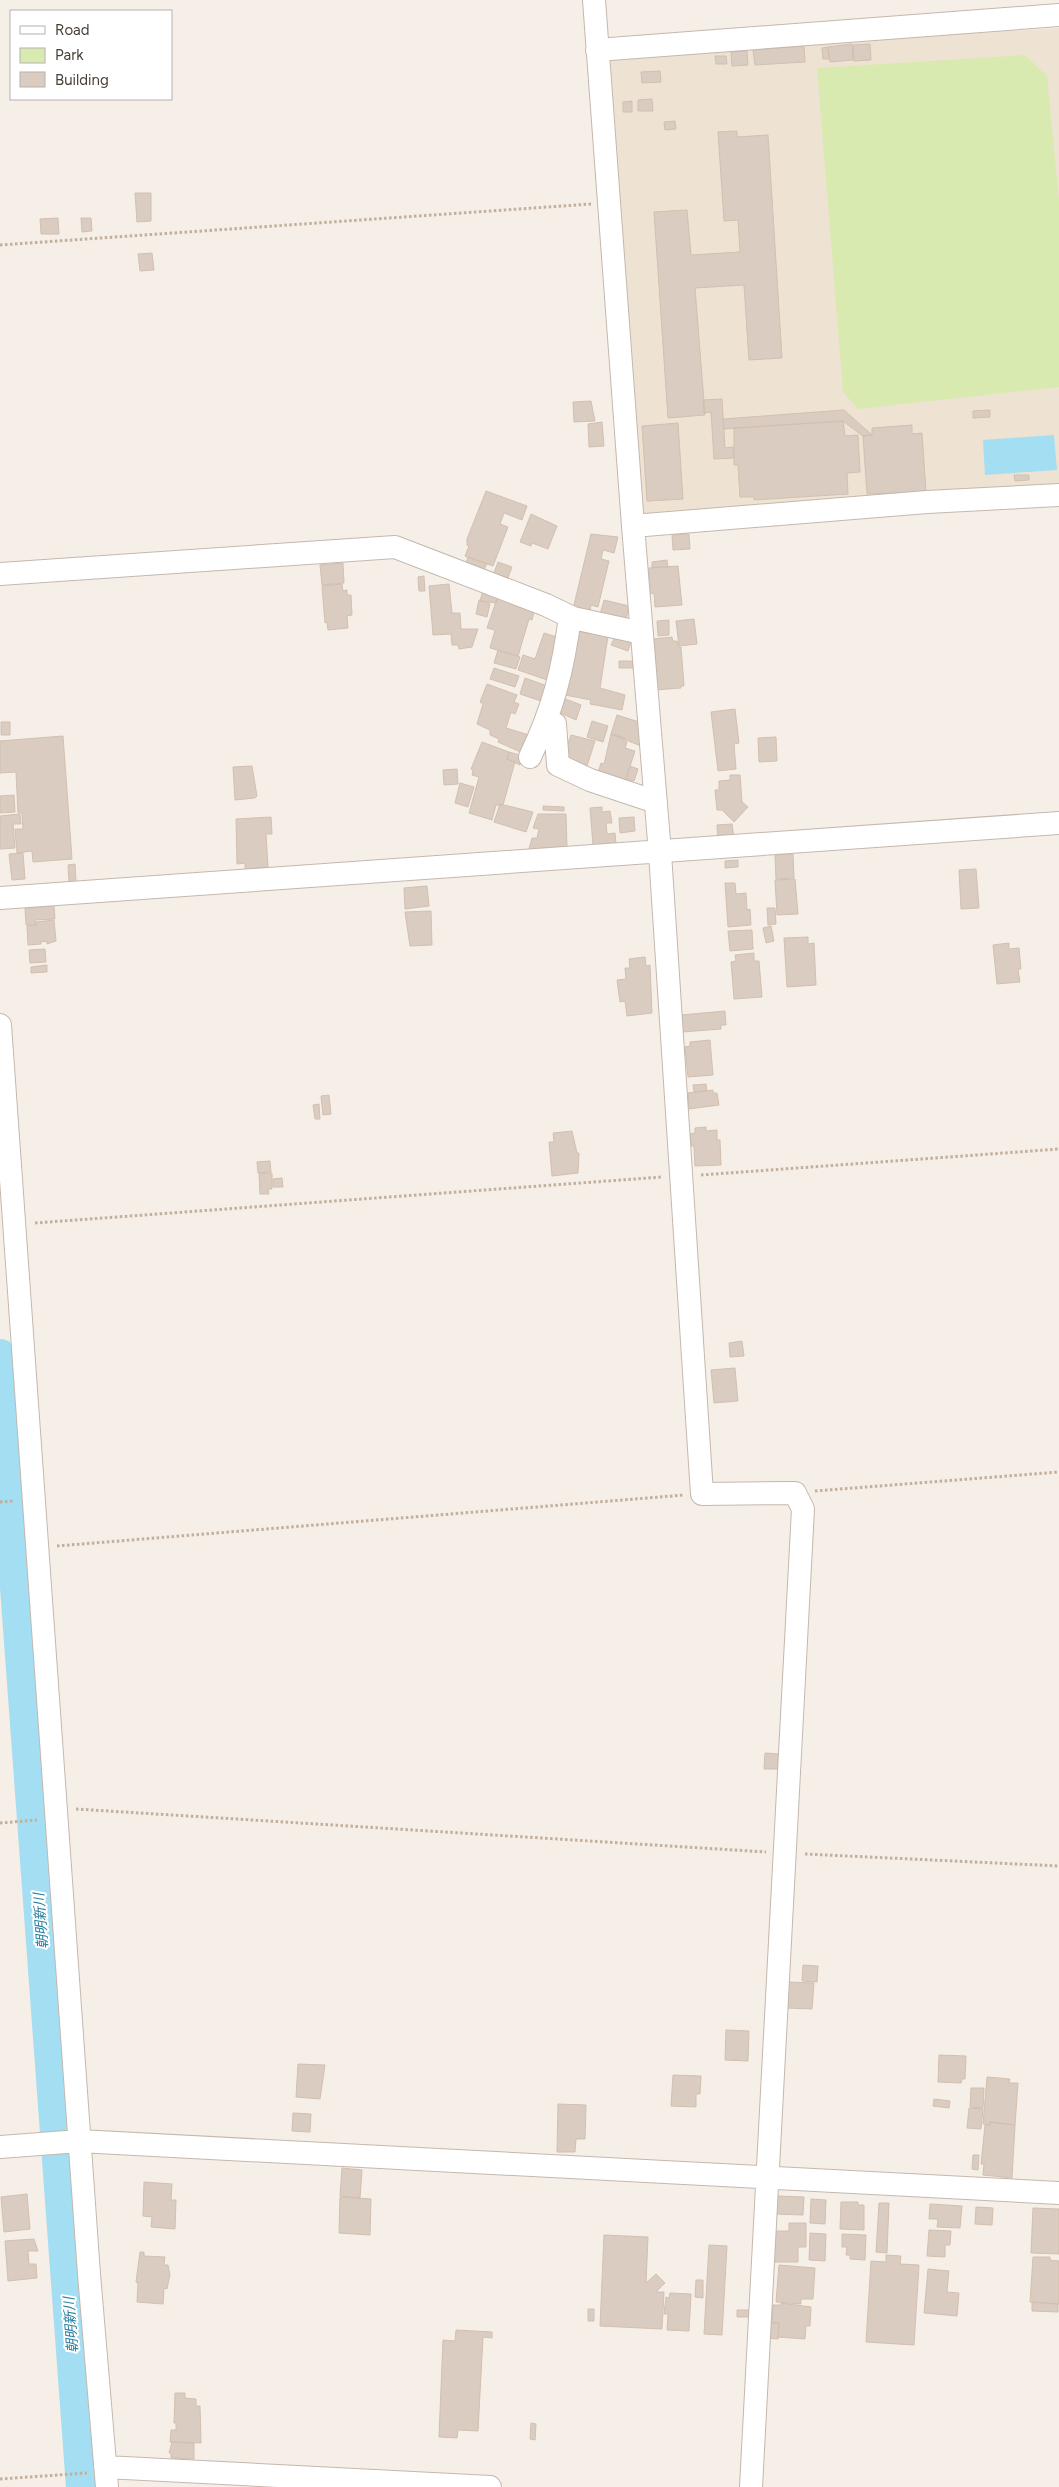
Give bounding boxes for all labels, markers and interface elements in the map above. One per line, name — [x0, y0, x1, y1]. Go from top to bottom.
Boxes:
legend — [10, 10, 172, 100]
text: Road — [55, 21, 90, 39]
text: Park — [55, 46, 84, 64]
text: Building — [55, 71, 109, 89]
water label: 朝明新川 — [30, 1890, 51, 1950]
water label: 朝明新川 — [60, 2294, 81, 2354]

